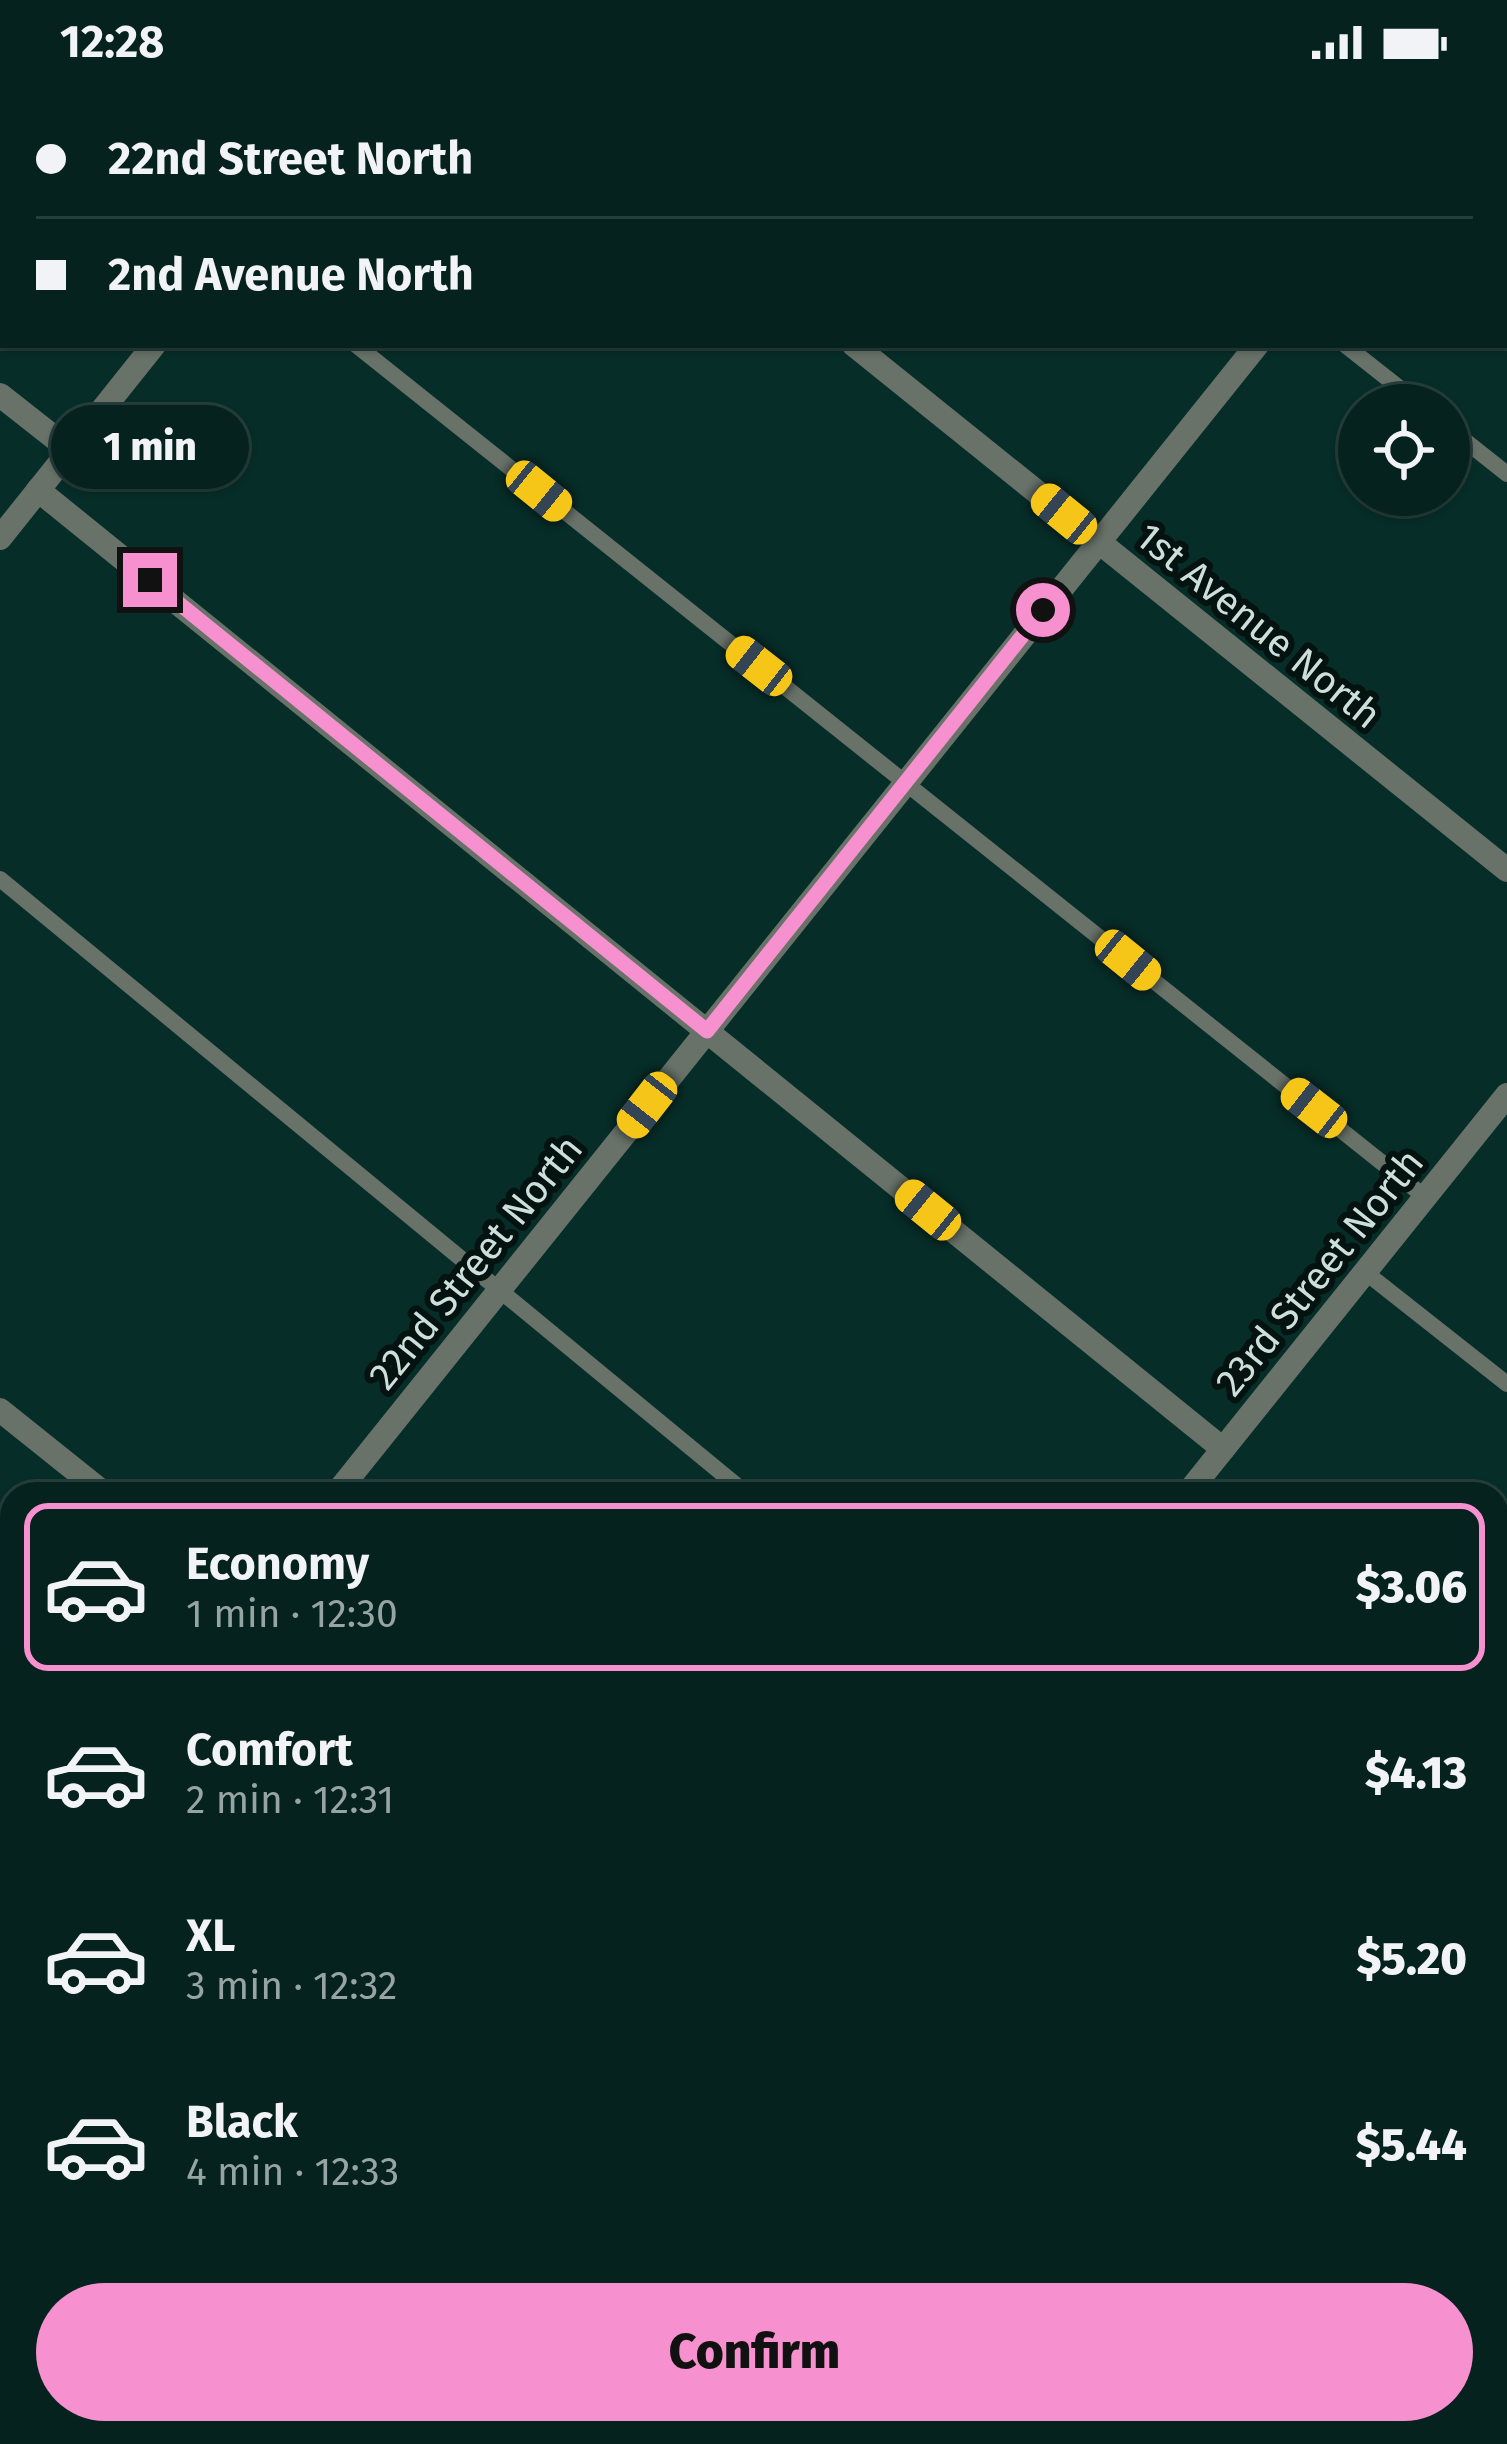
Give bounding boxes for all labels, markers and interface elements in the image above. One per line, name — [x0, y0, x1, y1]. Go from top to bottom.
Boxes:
text: 12:28 — [60, 15, 164, 69]
text: 22nd Street North — [108, 132, 473, 186]
text: 2nd Avenue North — [108, 248, 474, 302]
map controls — [1338, 384, 1470, 516]
button: locate — [1338, 384, 1470, 516]
callout: 1 min — [51, 406, 249, 490]
text: 1 min — [103, 424, 197, 470]
car — [500, 454, 578, 528]
car — [1025, 477, 1103, 551]
street label: 1st Avenue North — [1127, 513, 1390, 738]
route end — [123, 553, 177, 607]
route start — [1016, 583, 1070, 637]
car — [720, 630, 798, 702]
car — [1089, 923, 1167, 997]
car — [611, 1066, 683, 1144]
car — [1275, 1072, 1353, 1144]
street label: 22nd Street North — [360, 1127, 592, 1399]
street label: 23rd Street North — [1206, 1140, 1433, 1405]
car — [889, 1173, 967, 1247]
icon: car — [42, 1533, 150, 1641]
text: Economy — [186, 1537, 369, 1591]
text: $3.06 — [1356, 1560, 1467, 1614]
text: 1 min · 12:30 — [186, 1591, 398, 1637]
icon: car — [42, 1719, 150, 1827]
text: Comfort — [186, 1723, 353, 1777]
text: $4.13 — [1365, 1746, 1467, 1800]
text: 2 min · 12:31 — [186, 1777, 394, 1823]
icon: car — [42, 1905, 150, 2013]
text: XL — [186, 1909, 235, 1963]
text: $5.20 — [1356, 1932, 1467, 1986]
text: 3 min · 12:32 — [186, 1963, 397, 2009]
icon: car — [42, 2091, 150, 2199]
text: Black — [186, 2095, 298, 2149]
text: $5.44 — [1356, 2118, 1467, 2172]
text: 4 min · 12:33 — [186, 2149, 399, 2195]
button: Confirm — [36, 2283, 1473, 2421]

